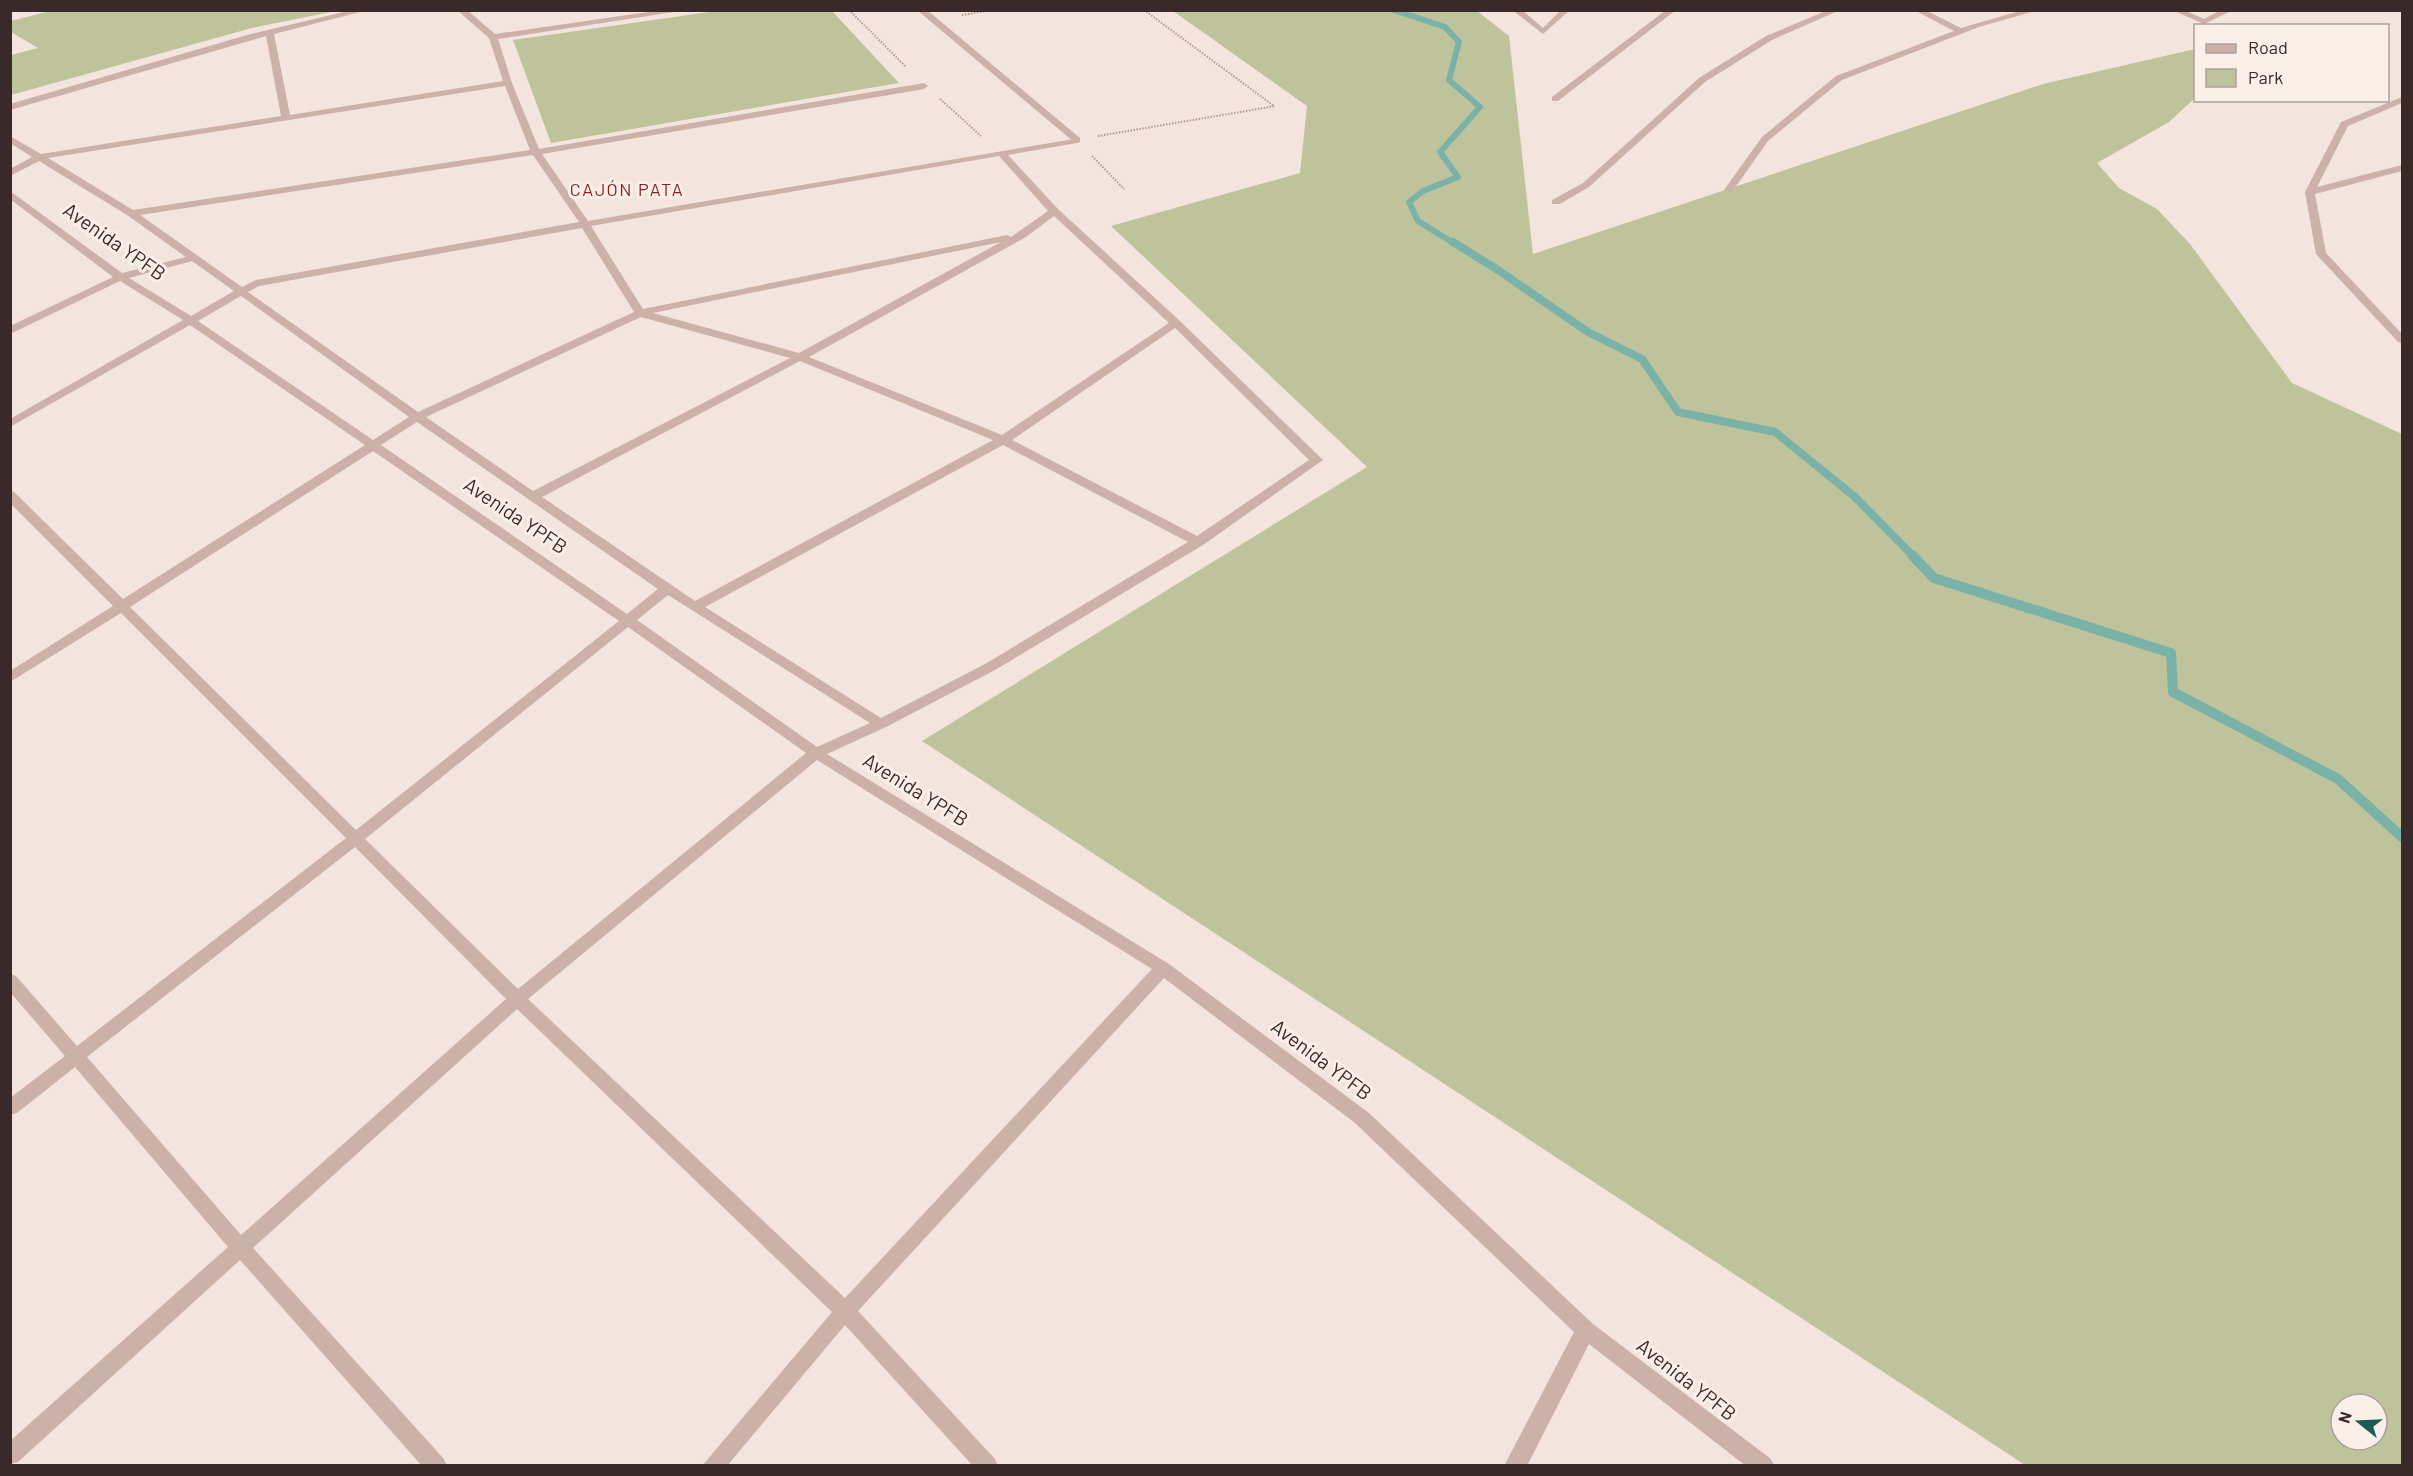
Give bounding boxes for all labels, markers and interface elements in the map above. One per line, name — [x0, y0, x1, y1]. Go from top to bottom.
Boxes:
legend — [2194, 24, 2389, 102]
text: Road — [2248, 36, 2288, 58]
text: Park — [2248, 66, 2283, 88]
district label: CAJÓN PATA — [570, 178, 684, 200]
street label: Avenida YPFB — [59, 197, 171, 285]
street label: Avenida YPFB — [460, 472, 572, 558]
street label: Avenida YPFB — [859, 747, 973, 831]
street label: Avenida YPFB — [1267, 1014, 1377, 1104]
street label: Avenida YPFB — [1633, 1333, 1741, 1425]
north arrow — [2329, 1392, 2389, 1452]
text: N — [2334, 1409, 2355, 1425]

